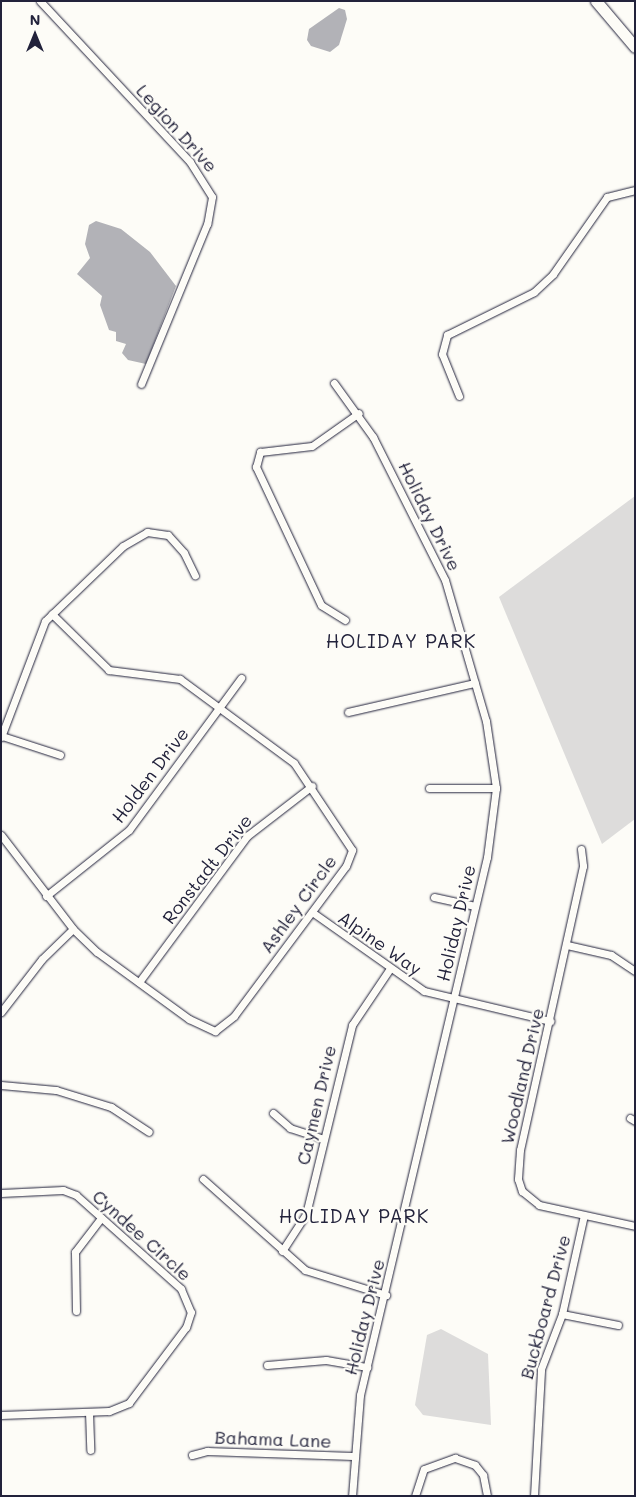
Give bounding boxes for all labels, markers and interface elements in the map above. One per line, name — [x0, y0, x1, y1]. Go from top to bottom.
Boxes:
north arrow — [10, 10, 60, 60]
text: N — [30, 10, 40, 29]
street label: Legion Drive — [132, 80, 222, 176]
street label: Holiday Drive — [394, 458, 466, 574]
district label: HOLIDAY PARK — [324, 630, 478, 652]
street label: Holden Drive — [107, 723, 193, 827]
street label: Ronstadt Drive — [158, 810, 256, 928]
street label: Ashley Circle — [255, 851, 341, 957]
street label: Holiday Drive — [432, 863, 480, 983]
street label: Alpine Way — [334, 906, 426, 980]
street label: Woodland Drive — [496, 1006, 548, 1146]
street label: Caymen Drive — [292, 1043, 340, 1167]
street label: Cyndee Circle — [88, 1185, 196, 1285]
district label: HOLIDAY PARK — [277, 1205, 431, 1227]
street label: Buckboard Drive — [515, 1233, 575, 1381]
street label: Holiday Drive — [339, 1257, 389, 1377]
street label: Bahama Lane — [214, 1426, 332, 1452]

